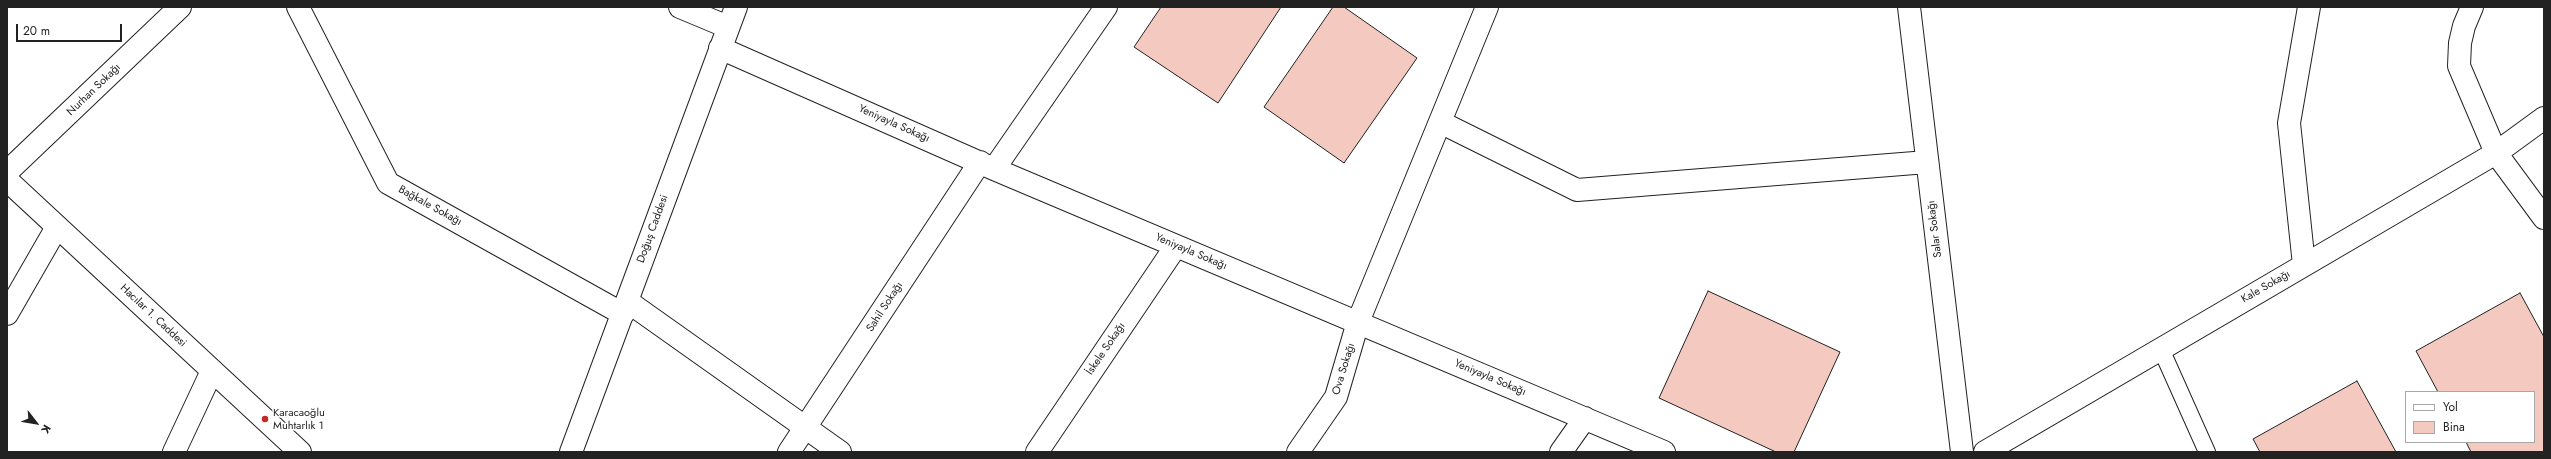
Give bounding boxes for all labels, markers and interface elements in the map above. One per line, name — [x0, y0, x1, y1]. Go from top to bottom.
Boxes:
scale bar — [18, 16, 124, 42]
text: 20 m — [23, 22, 50, 40]
street label: Nurhan Sokağı — [64, 61, 124, 119]
street label: Yeniyayla Sokağı — [856, 102, 932, 146]
street label: Bağkale Sokağı — [396, 183, 464, 229]
street label: Doğuş Caddesi — [635, 193, 671, 265]
street label: Salar Sokağı — [1925, 200, 1945, 258]
street label: Yeniyayla Sokağı — [1153, 231, 1229, 273]
street label: Kale Sokağı — [2239, 268, 2293, 306]
street label: Sahil Sokağı — [864, 279, 906, 335]
street label: Hacılar 1. Caddesi — [117, 282, 189, 350]
street label: İskele Sokağı — [1084, 320, 1128, 378]
street label: Ova Sokağı — [1330, 341, 1358, 397]
street label: Yeniyayla Sokağı — [1452, 357, 1528, 399]
legend — [2405, 391, 2535, 443]
text: Yol — [2443, 398, 2458, 416]
north arrow — [16, 403, 56, 443]
place label: Karacaoğlu Muhtarlık 1 — [273, 406, 325, 432]
marker: Karacaoğlu Muhtarlık 1 — [260, 414, 270, 424]
text: Bina — [2443, 418, 2465, 436]
text: K — [37, 422, 55, 437]

